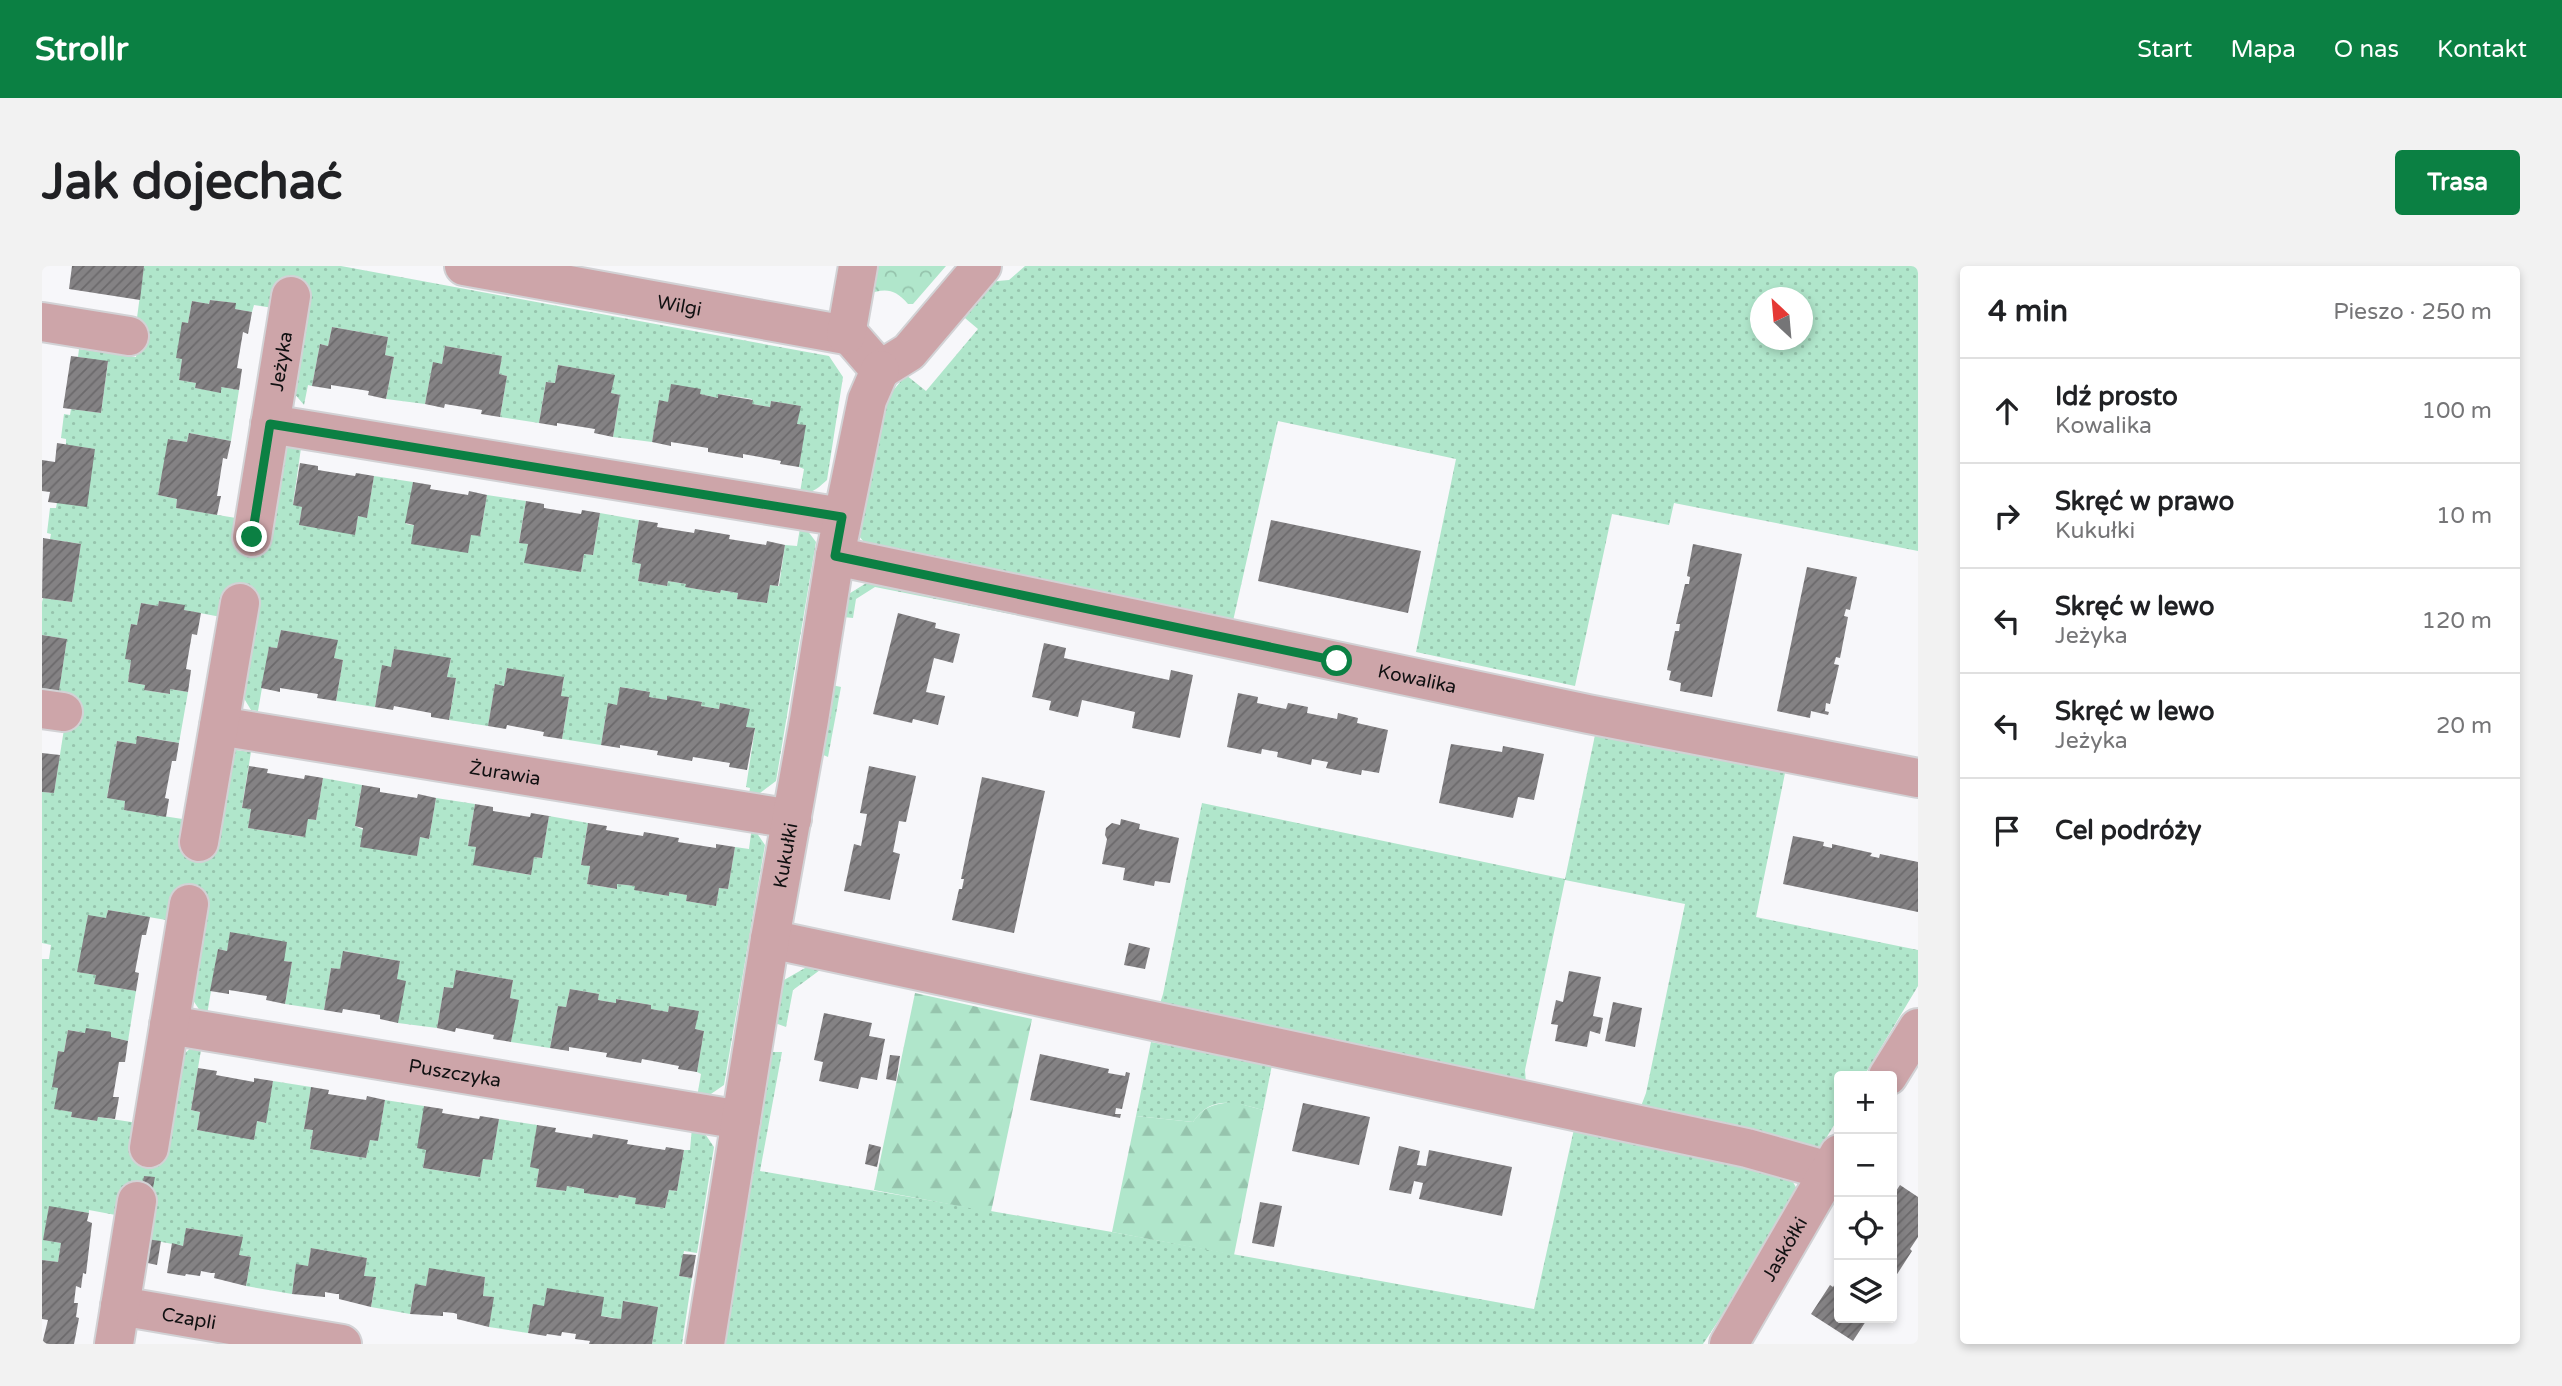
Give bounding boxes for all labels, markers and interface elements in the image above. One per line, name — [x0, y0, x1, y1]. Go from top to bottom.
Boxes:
text: Strollr — [35, 30, 129, 69]
text: Start — [2137, 35, 2192, 64]
text: Mapa — [2230, 35, 2296, 64]
text: O nas — [2334, 35, 2399, 64]
text: Kontakt — [2437, 35, 2527, 64]
button: Trasa — [2395, 150, 2520, 215]
text: Jak dojechać — [42, 153, 342, 212]
north arrow — [1750, 287, 1813, 350]
street label: Wilgi — [655, 291, 704, 321]
text: 4 min — [1988, 293, 2068, 330]
text: Pieszo · 250 m — [2333, 298, 2492, 326]
street label: Jeżyka — [266, 330, 297, 393]
text: Idź prosto — [2055, 381, 2178, 412]
icon: ahead — [1988, 392, 2026, 430]
text: 100 m — [2422, 397, 2492, 425]
text: Kowalika — [2055, 412, 2152, 440]
text: Skręć w prawo — [2055, 486, 2234, 517]
icon: right — [1988, 497, 2026, 535]
text: 10 m — [2436, 502, 2492, 530]
text: Kukułki — [2055, 517, 2135, 545]
route end — [236, 521, 267, 552]
text: Skręć w lewo — [2055, 591, 2215, 622]
icon: left — [1988, 602, 2026, 640]
text: 120 m — [2422, 607, 2492, 635]
text: Jeżyka — [2055, 622, 2128, 650]
route start — [1321, 645, 1352, 676]
street label: Kowalika — [1376, 660, 1459, 698]
text: Skręć w lewo — [2055, 696, 2215, 727]
icon: left — [1988, 707, 2026, 745]
text: 20 m — [2436, 712, 2492, 740]
text: Jeżyka — [2055, 727, 2128, 755]
street label: Żurawia — [468, 757, 542, 790]
icon: arrive — [1988, 812, 2026, 850]
text: Cel podróży — [2055, 815, 2202, 846]
street label: Kukułki — [769, 821, 802, 890]
street label: Puszczyka — [407, 1055, 503, 1092]
map controls — [1834, 1071, 1897, 1323]
button: + — [1834, 1071, 1897, 1134]
button: − — [1834, 1134, 1897, 1197]
button: locate — [1834, 1197, 1897, 1260]
street label: Jaskółki — [1758, 1213, 1812, 1285]
button: layers — [1834, 1260, 1897, 1323]
street label: Czapli — [160, 1303, 218, 1334]

